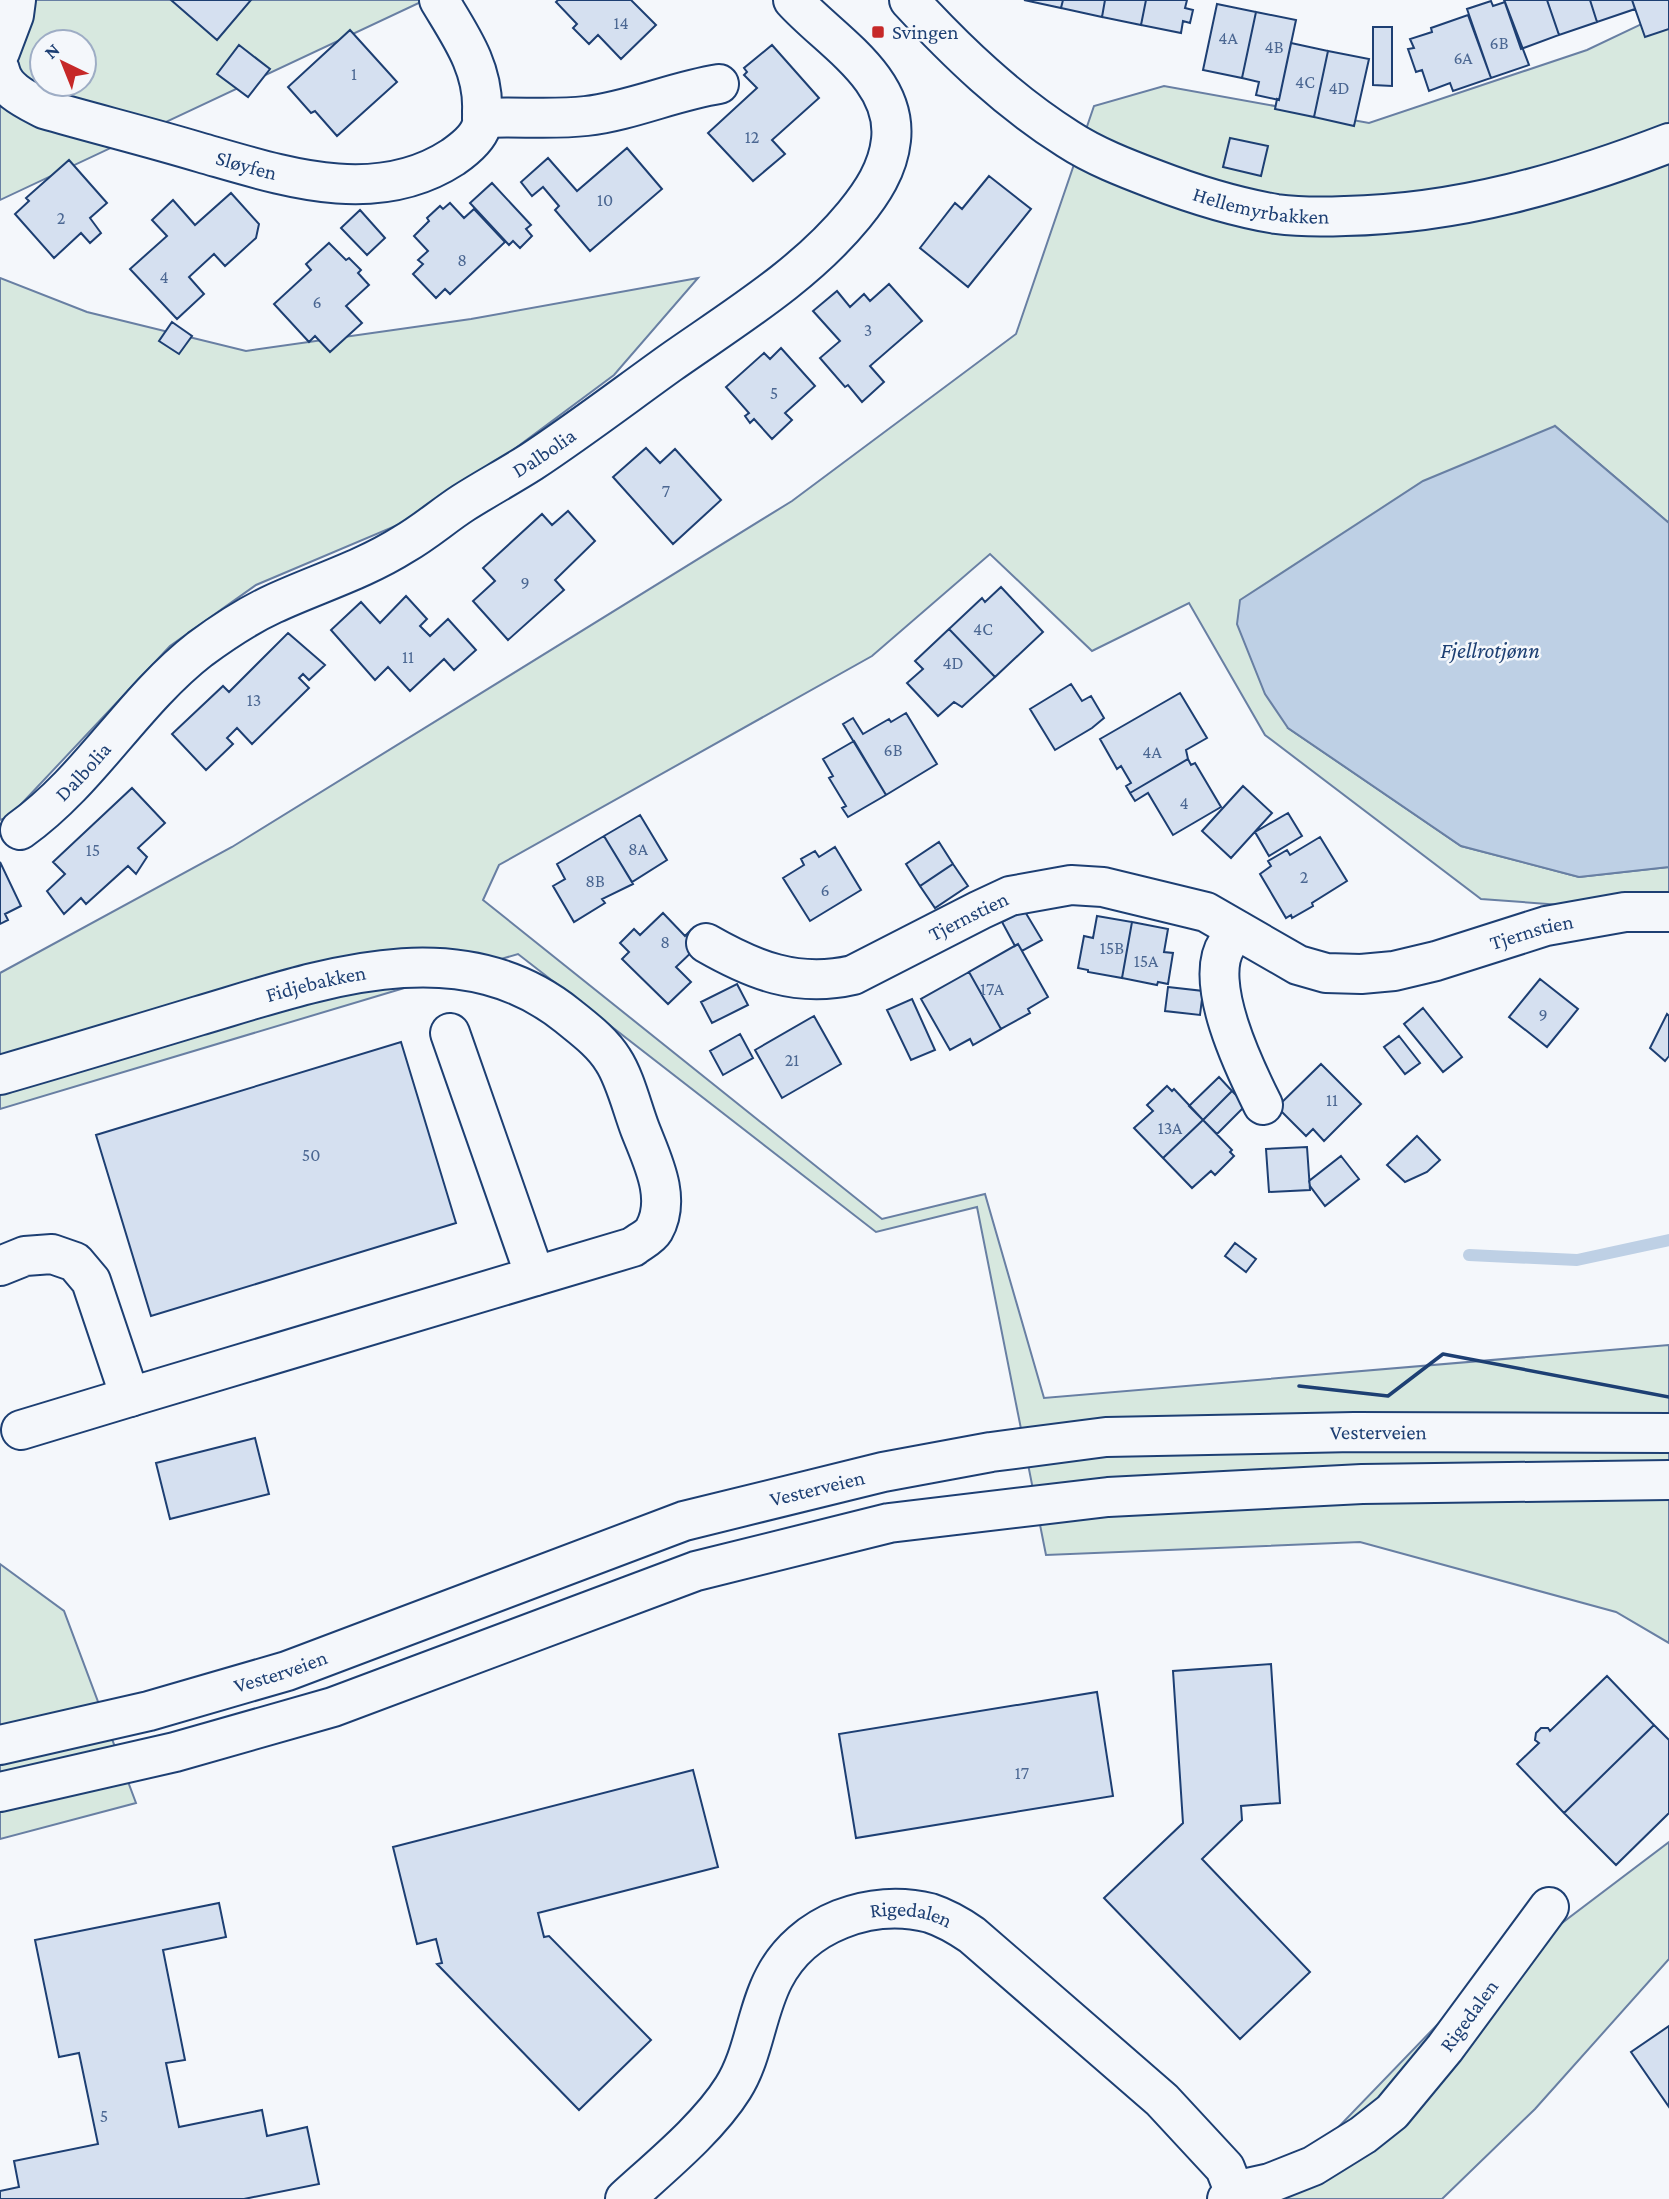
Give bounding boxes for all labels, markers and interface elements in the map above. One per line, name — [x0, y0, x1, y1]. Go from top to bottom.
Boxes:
house number: 14 — [613, 13, 629, 33]
place label: Svingen — [892, 20, 959, 44]
marker: Svingen — [870, 24, 886, 40]
north arrow — [28, 28, 98, 98]
house number: 4A — [1218, 28, 1238, 48]
house number: 6B — [1490, 33, 1509, 53]
house number: 4B — [1264, 37, 1284, 57]
text: N — [40, 39, 64, 63]
house number: 6A — [1453, 48, 1473, 68]
house number: 1 — [351, 64, 357, 84]
house number: 4C — [1295, 72, 1315, 92]
house number: 4D — [1328, 78, 1350, 98]
house number: 12 — [745, 127, 759, 147]
street label: Sløyfen — [213, 146, 279, 185]
street label: Hellemyrbakken — [1190, 182, 1329, 229]
house number: 10 — [597, 190, 613, 210]
house number: 2 — [57, 208, 65, 228]
house number: 8 — [457, 250, 467, 270]
house number: 4 — [159, 267, 169, 287]
house number: 6 — [312, 292, 322, 312]
house number: 3 — [864, 320, 872, 340]
house number: 5 — [770, 383, 778, 403]
street label: Dalbolia — [508, 423, 581, 483]
house number: 7 — [662, 481, 670, 501]
house number: 9 — [520, 573, 530, 593]
house number: 4C — [973, 619, 993, 639]
water label: Fjellrotjønn — [1440, 637, 1540, 664]
house number: 11 — [402, 647, 414, 667]
house number: 4D — [942, 653, 964, 673]
house number: 13 — [247, 690, 261, 710]
street label: Dalbolia — [50, 737, 116, 806]
house number: 6B — [884, 740, 903, 760]
house number: 4A — [1142, 742, 1162, 762]
house number: 4 — [1179, 793, 1189, 813]
house number: 8A — [628, 839, 649, 859]
house number: 15 — [86, 840, 100, 860]
house number: 2 — [1300, 867, 1308, 887]
house number: 8B — [585, 871, 605, 891]
house number: 6 — [820, 880, 830, 900]
street label: Tjernstien — [925, 887, 1012, 946]
street label: Tjernstien — [1487, 909, 1575, 955]
house number: 8 — [660, 932, 670, 952]
house number: 15B — [1100, 938, 1124, 958]
house number: 15A — [1134, 951, 1159, 971]
street label: Fidjebakken — [263, 960, 368, 1007]
house number: 17A — [980, 979, 1005, 999]
house number: 9 — [1538, 1005, 1548, 1025]
house number: 21 — [785, 1050, 799, 1070]
house number: 11 — [1326, 1090, 1338, 1110]
house number: 13A — [1158, 1118, 1183, 1138]
house number: 50 — [302, 1145, 320, 1165]
street label: Vesterveien — [1330, 1420, 1427, 1444]
street label: Vesterveien — [767, 1465, 867, 1511]
street label: Vesterveien — [231, 1645, 330, 1698]
house number: 17 — [1015, 1763, 1029, 1783]
street label: Rigedalen — [868, 1897, 956, 1933]
street label: Rigedalen — [1435, 1975, 1503, 2056]
house number: 5 — [100, 2106, 108, 2126]

